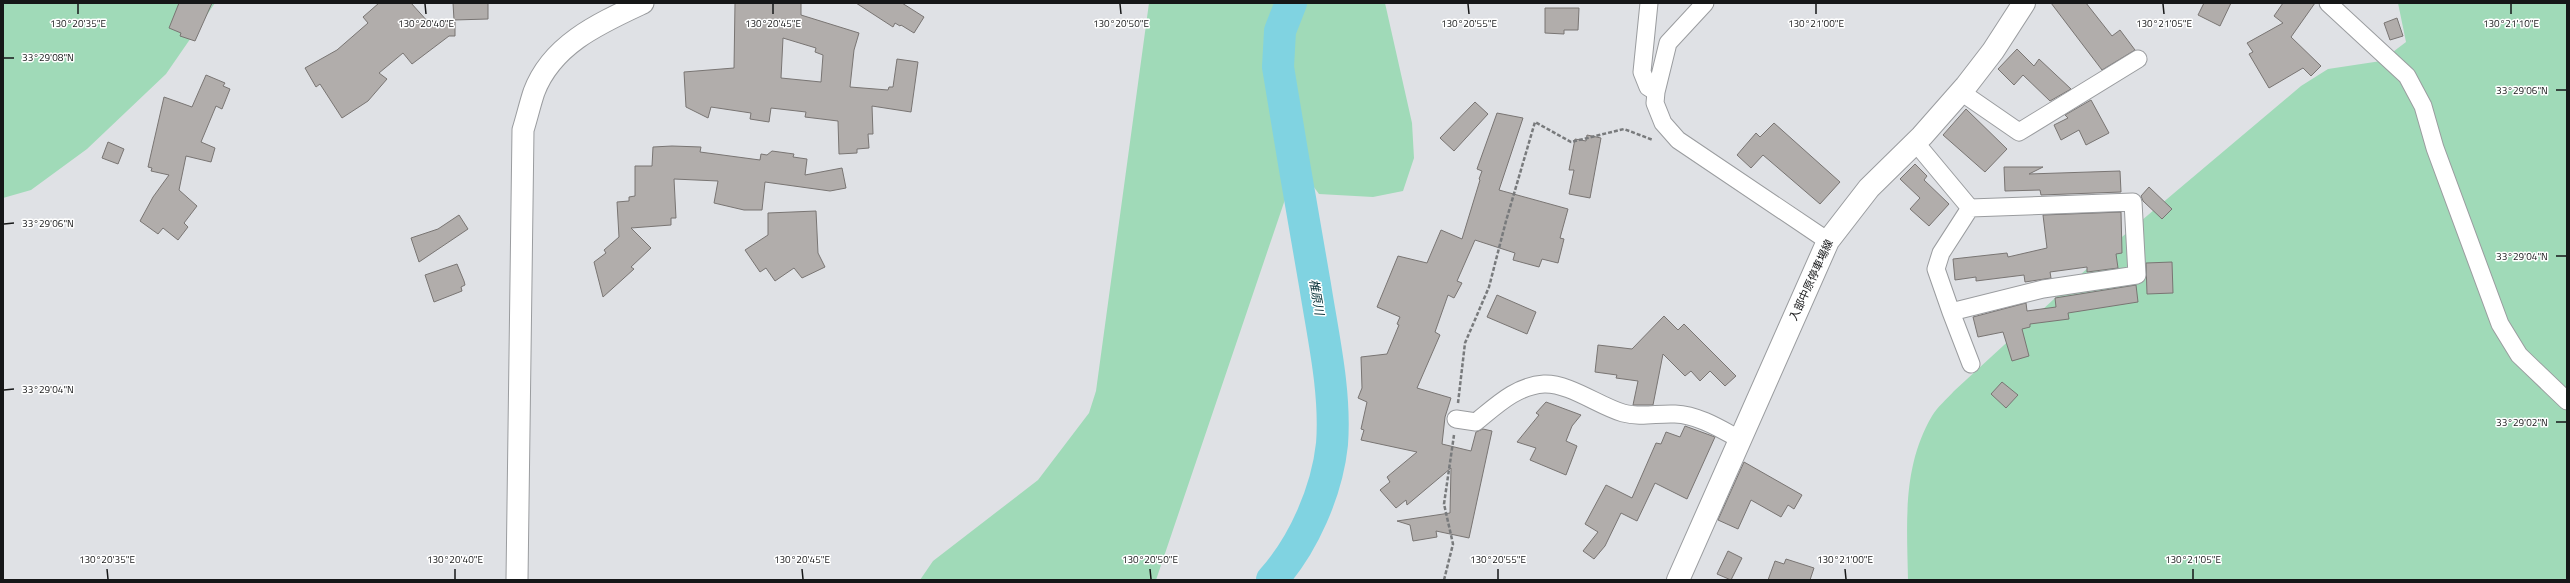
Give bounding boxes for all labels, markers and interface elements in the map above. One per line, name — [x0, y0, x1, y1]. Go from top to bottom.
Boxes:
text: 130°20'35"E — [50, 16, 107, 31]
text: 130°20'40"E — [398, 16, 455, 31]
text: 130°20'45"E — [745, 16, 802, 31]
text: 130°20'50"E — [1093, 16, 1150, 31]
text: 130°20'55"E — [1441, 16, 1498, 31]
text: 130°21'00"E — [1788, 16, 1845, 31]
text: 130°21'05"E — [2136, 16, 2193, 31]
text: 130°21'10"E — [2483, 16, 2540, 31]
text: 33°29'08"N — [22, 50, 74, 65]
text: 33°29'06"N — [2496, 83, 2548, 98]
text: 33°29'06"N — [22, 216, 74, 231]
street label: 入部中原停車場線 — [1785, 237, 1837, 323]
text: 33°29'04"N — [2496, 249, 2548, 264]
water label: 椎原川 — [1305, 278, 1330, 318]
text: 33°29'04"N — [22, 382, 74, 397]
text: 33°29'02"N — [2496, 415, 2548, 430]
text: 130°20'35"E — [79, 552, 136, 567]
text: 130°20'40"E — [427, 552, 484, 567]
text: 130°20'45"E — [774, 552, 831, 567]
text: 130°20'50"E — [1122, 552, 1179, 567]
text: 130°20'55"E — [1470, 552, 1527, 567]
text: 130°21'00"E — [1817, 552, 1874, 567]
text: 130°21'05"E — [2165, 552, 2222, 567]

